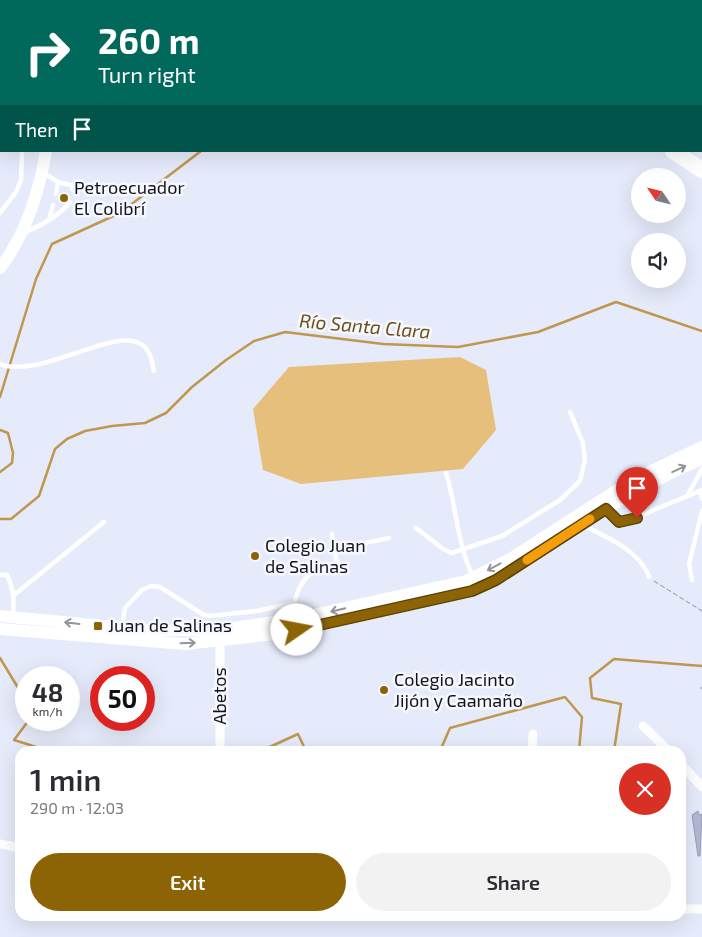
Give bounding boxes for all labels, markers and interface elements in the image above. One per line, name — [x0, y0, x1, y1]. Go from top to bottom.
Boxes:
text: 260 m — [98, 19, 199, 61]
icon: right — [15, 20, 80, 85]
text: Turn right — [98, 61, 196, 87]
icon: arrive — [68, 115, 96, 143]
text: Then — [15, 118, 58, 141]
north arrow — [631, 168, 686, 222]
map controls — [631, 168, 686, 288]
place label: Petroecuador El Colibrí — [74, 176, 185, 219]
marker: Petroecuador El Colibrí — [58, 192, 70, 204]
button: sound — [631, 233, 686, 288]
water label: Río Santa Clara — [298, 308, 432, 343]
one-way arrow — [671, 463, 686, 473]
pin — [616, 467, 658, 518]
icon: arrive — [623, 474, 651, 502]
place label: Colegio Juan de Salinas — [265, 534, 366, 577]
marker: Colegio Juan de Salinas — [249, 550, 261, 562]
one-way arrow — [486, 562, 501, 572]
position arrow — [270, 603, 322, 655]
one-way arrow — [330, 606, 346, 615]
place label: Juan de Salinas — [108, 614, 232, 636]
one-way arrow — [65, 618, 81, 628]
marker: Juan de Salinas — [92, 620, 104, 632]
one-way arrow — [180, 638, 196, 648]
speed limit sign: 50 — [90, 666, 155, 731]
street label: Abetos — [208, 667, 230, 725]
place label: Colegio Jacinto Jijón y Caamaño — [394, 668, 523, 711]
text: 48 — [32, 677, 63, 707]
marker: Colegio Jacinto Jijón y Caamaño — [378, 684, 390, 696]
text: km/h — [33, 704, 62, 718]
text: 1 min — [30, 761, 101, 797]
button: close — [619, 763, 671, 815]
text: 290 m · 12:03 — [30, 798, 124, 817]
button: Exit — [30, 853, 346, 911]
button: Share — [356, 853, 671, 911]

